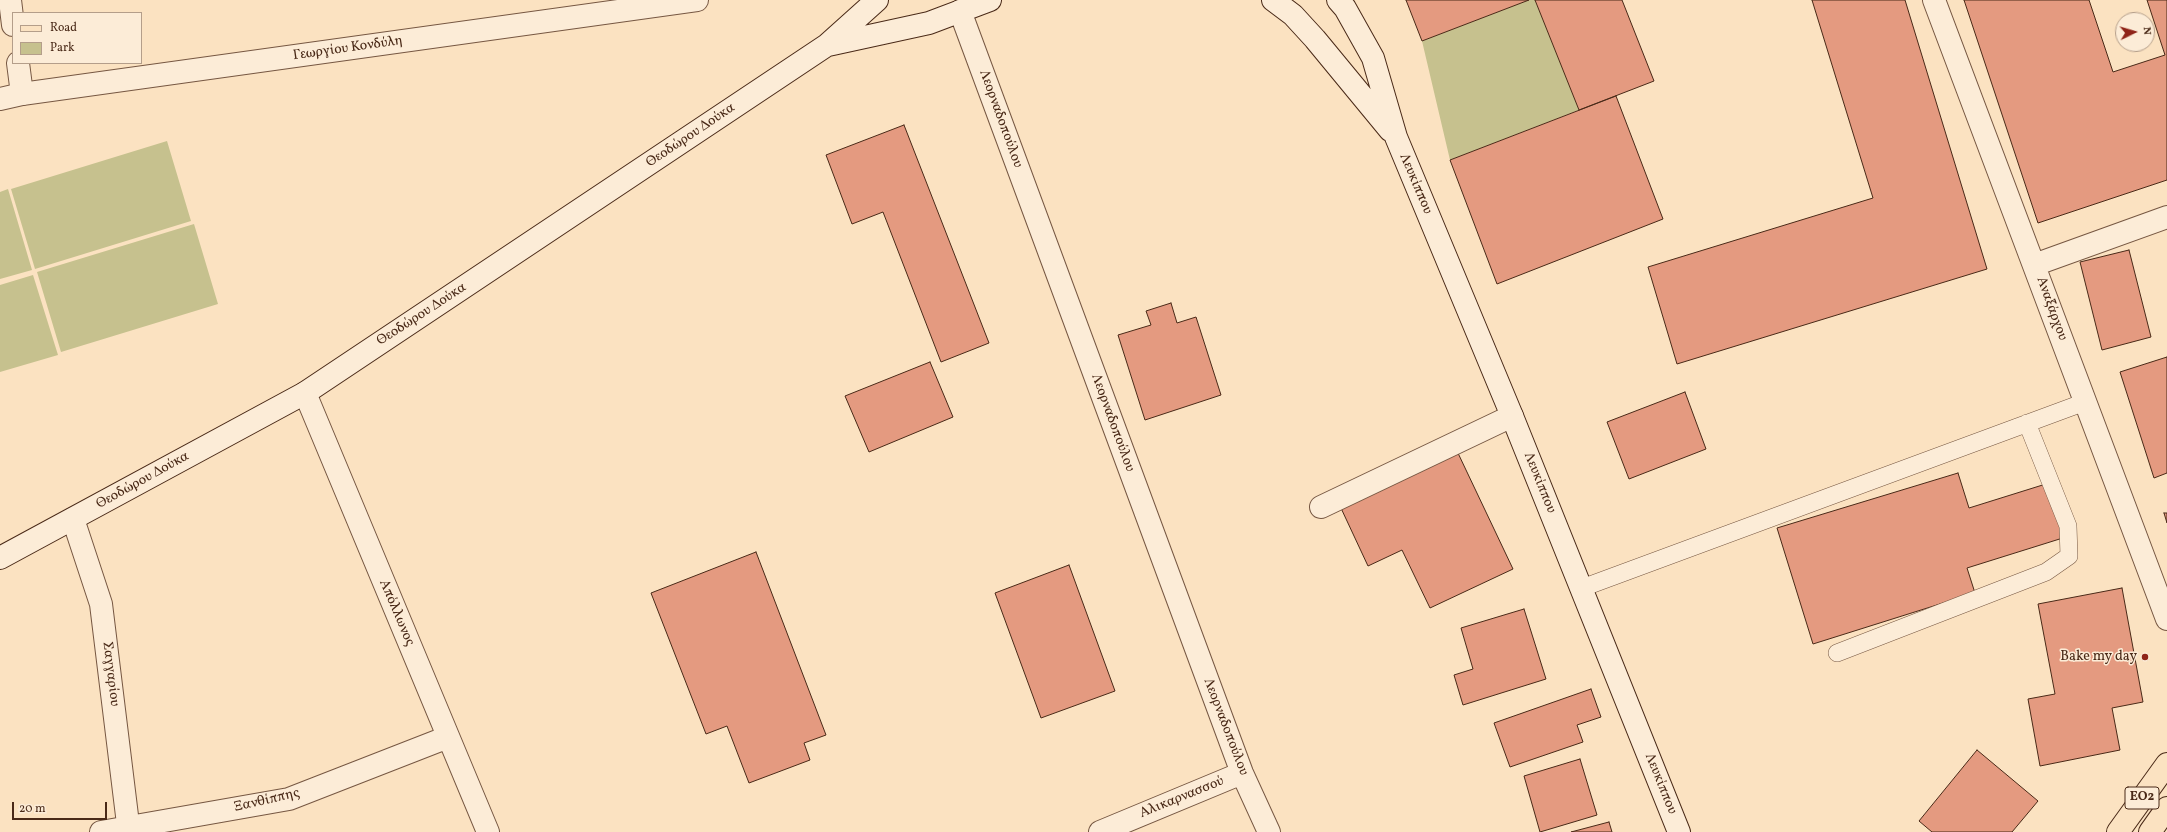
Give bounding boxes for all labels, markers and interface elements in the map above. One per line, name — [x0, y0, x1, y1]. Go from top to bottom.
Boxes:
legend — [12, 12, 142, 64]
north arrow — [2115, 12, 2155, 52]
text: Road — [50, 20, 77, 36]
text: N — [2139, 26, 2154, 36]
street label: Γεωργίου Κονδύλη — [292, 33, 404, 65]
text: Park — [50, 40, 75, 56]
street label: Λεορναδοπούλου — [975, 68, 1025, 170]
street label: Θεοδώρου Δούκα — [643, 100, 739, 172]
street label: Λευκίππου — [1395, 151, 1435, 217]
street label: Αναξάρχου — [2032, 275, 2070, 343]
street label: Θεοδώρου Δούκα — [374, 280, 470, 350]
street label: Λεορναδοπούλου — [1087, 372, 1137, 474]
street label: Θεοδώρου Δούκα — [94, 449, 192, 513]
street label: Λευκίππου — [1519, 450, 1559, 516]
street label: Απόλλωνος — [374, 577, 418, 649]
street label: Σαγγαρίου — [98, 641, 122, 707]
place label: Bake my day — [2060, 649, 2137, 665]
marker: Bake my day — [2140, 652, 2150, 662]
street label: Λεορναδοπούλου — [1199, 676, 1251, 778]
street label: Λευκίππου — [1640, 751, 1680, 817]
street label: Αλικαρνασσού — [1137, 773, 1227, 823]
street label: Ξανθίππης — [233, 785, 301, 817]
road number: ΕΟ2 — [2125, 787, 2159, 809]
scale bar — [14, 794, 109, 820]
text: 20 m — [19, 801, 46, 817]

